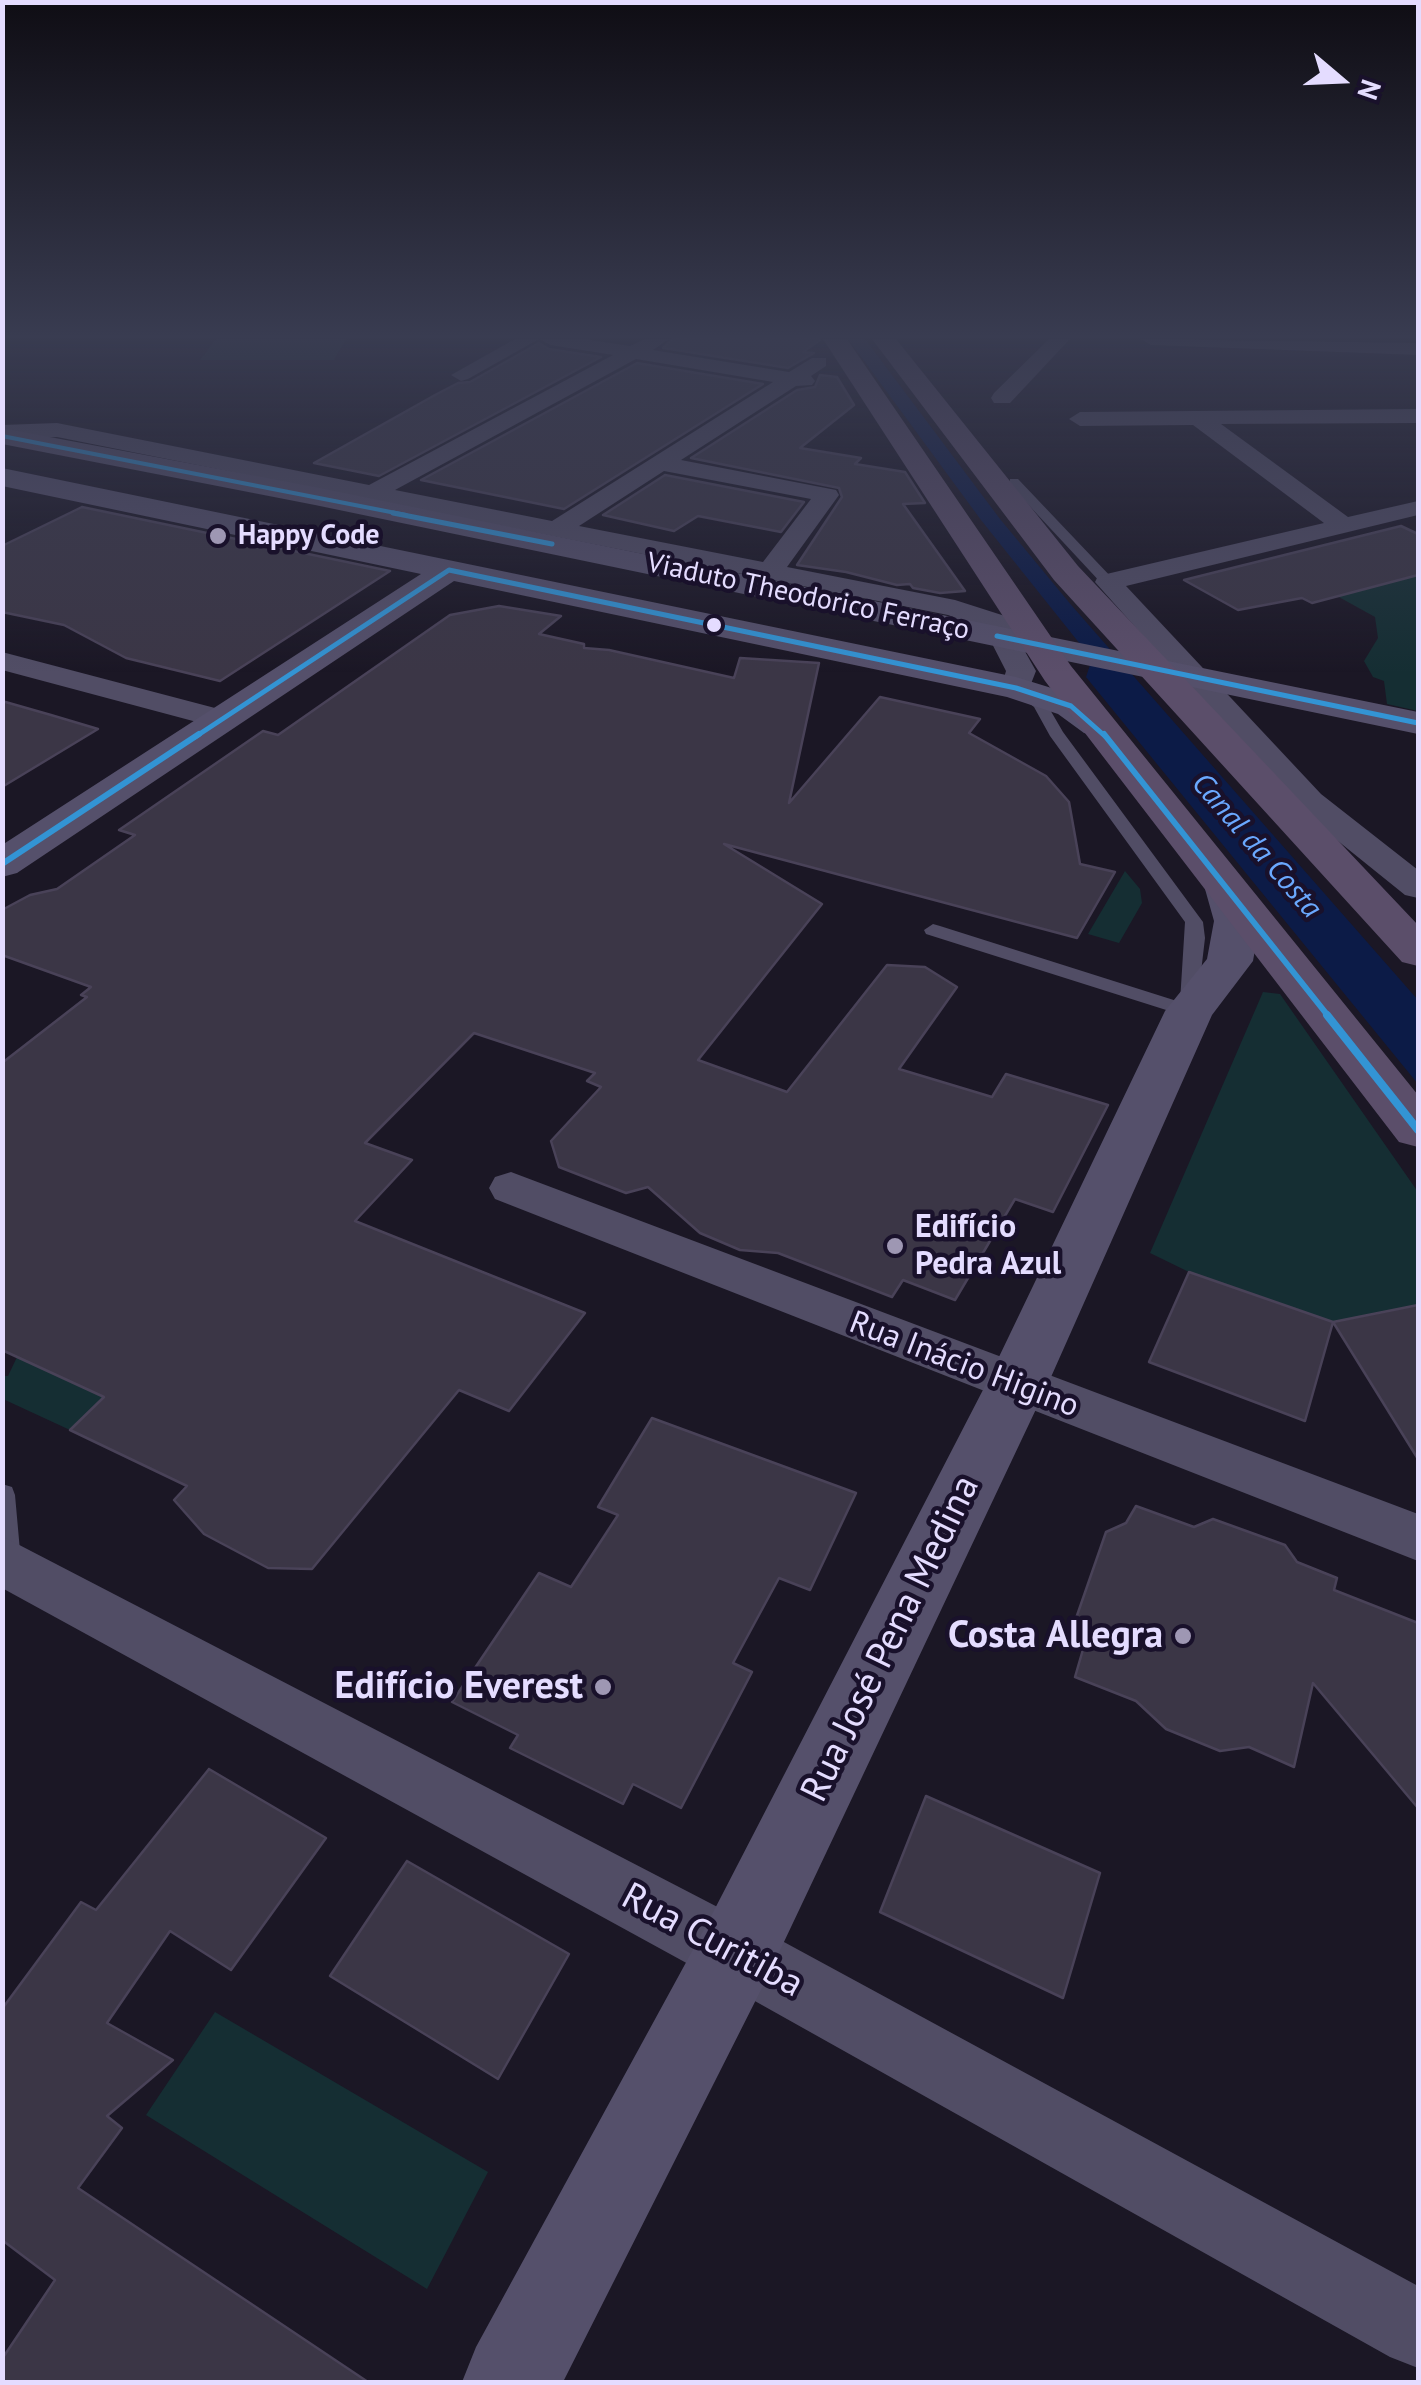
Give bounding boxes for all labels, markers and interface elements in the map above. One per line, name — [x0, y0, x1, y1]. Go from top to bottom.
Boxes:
north arrow — [1291, 30, 1391, 130]
text: N — [1349, 75, 1390, 105]
place label: Happy Code — [238, 519, 379, 553]
marker: Happy Code — [207, 525, 229, 547]
street label: Viaduto Theodorico Ferraço — [644, 546, 972, 648]
unlabelled marker — [704, 615, 724, 635]
water label: Canal da Costa — [1183, 766, 1329, 926]
place label: Edifício Pedra Azul — [915, 1209, 1061, 1284]
marker: Edifício Pedra Azul — [884, 1235, 906, 1257]
street label: Rua Inácio Higino — [844, 1304, 1084, 1426]
street label: Rua José Pena Medina — [792, 1468, 990, 1810]
place label: Costa Allegra — [948, 1613, 1163, 1659]
marker: Costa Allegra — [1172, 1625, 1194, 1647]
place label: Edifício Everest — [334, 1664, 583, 1710]
marker: Edifício Everest — [592, 1676, 614, 1698]
street label: Rua Curitiba — [614, 1874, 810, 2008]

